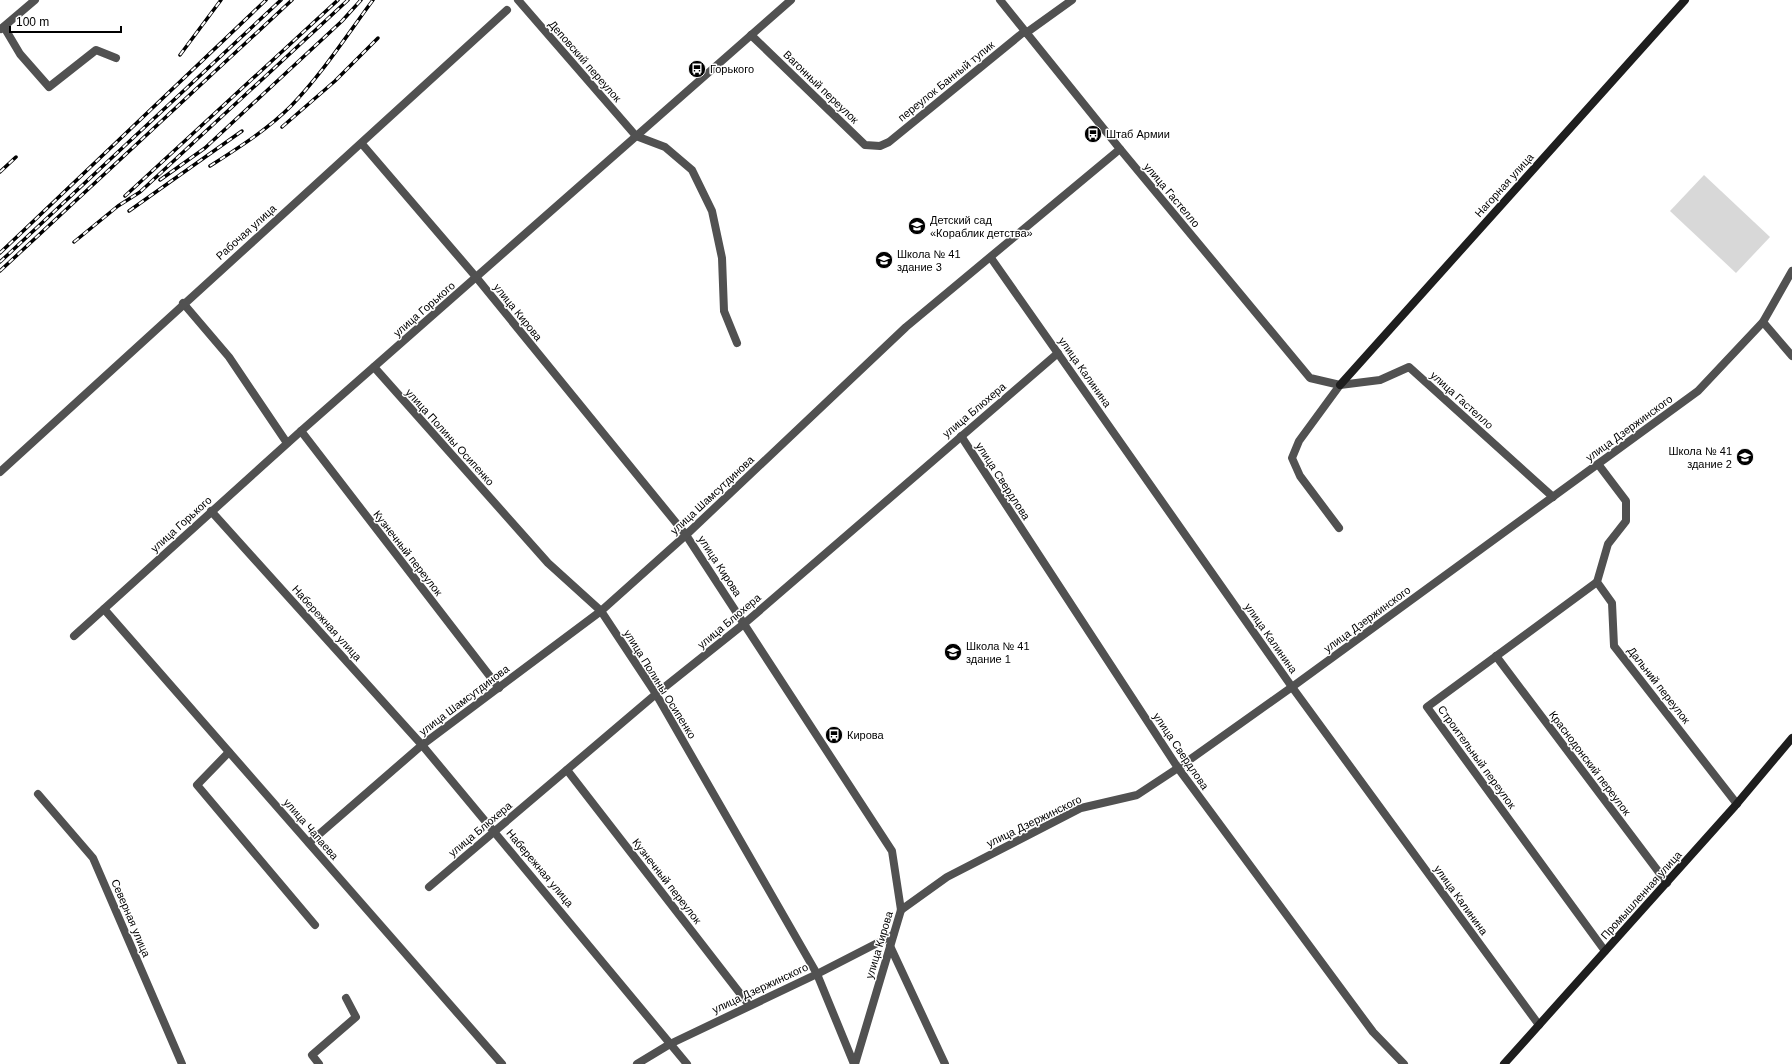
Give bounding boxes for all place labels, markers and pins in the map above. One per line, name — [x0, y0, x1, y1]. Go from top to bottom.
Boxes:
bus stop icon: Горького — [687, 59, 707, 79]
place label: Горького — [710, 63, 754, 75]
bus stop icon: Штаб Армии — [1083, 124, 1103, 144]
place label: Штаб Армии — [1106, 128, 1170, 140]
place label: Детский сад «Кораблик детства» — [930, 214, 1033, 239]
school or university icon: Детский сад «Кораблик детства» — [907, 216, 927, 236]
place label: Школа № 41 здание 3 — [897, 248, 961, 273]
school or university icon: Школа № 41 здание 3 — [874, 250, 894, 270]
place label: Школа № 41 здание 2 — [1668, 445, 1732, 470]
school or university icon: Школа № 41 здание 2 — [1735, 447, 1755, 467]
place label: Школа № 41 здание 1 — [966, 640, 1030, 665]
school or university icon: Школа № 41 здание 1 — [943, 642, 963, 662]
bus stop icon: Кирова — [824, 725, 844, 745]
place label: Кирова — [847, 729, 885, 741]

